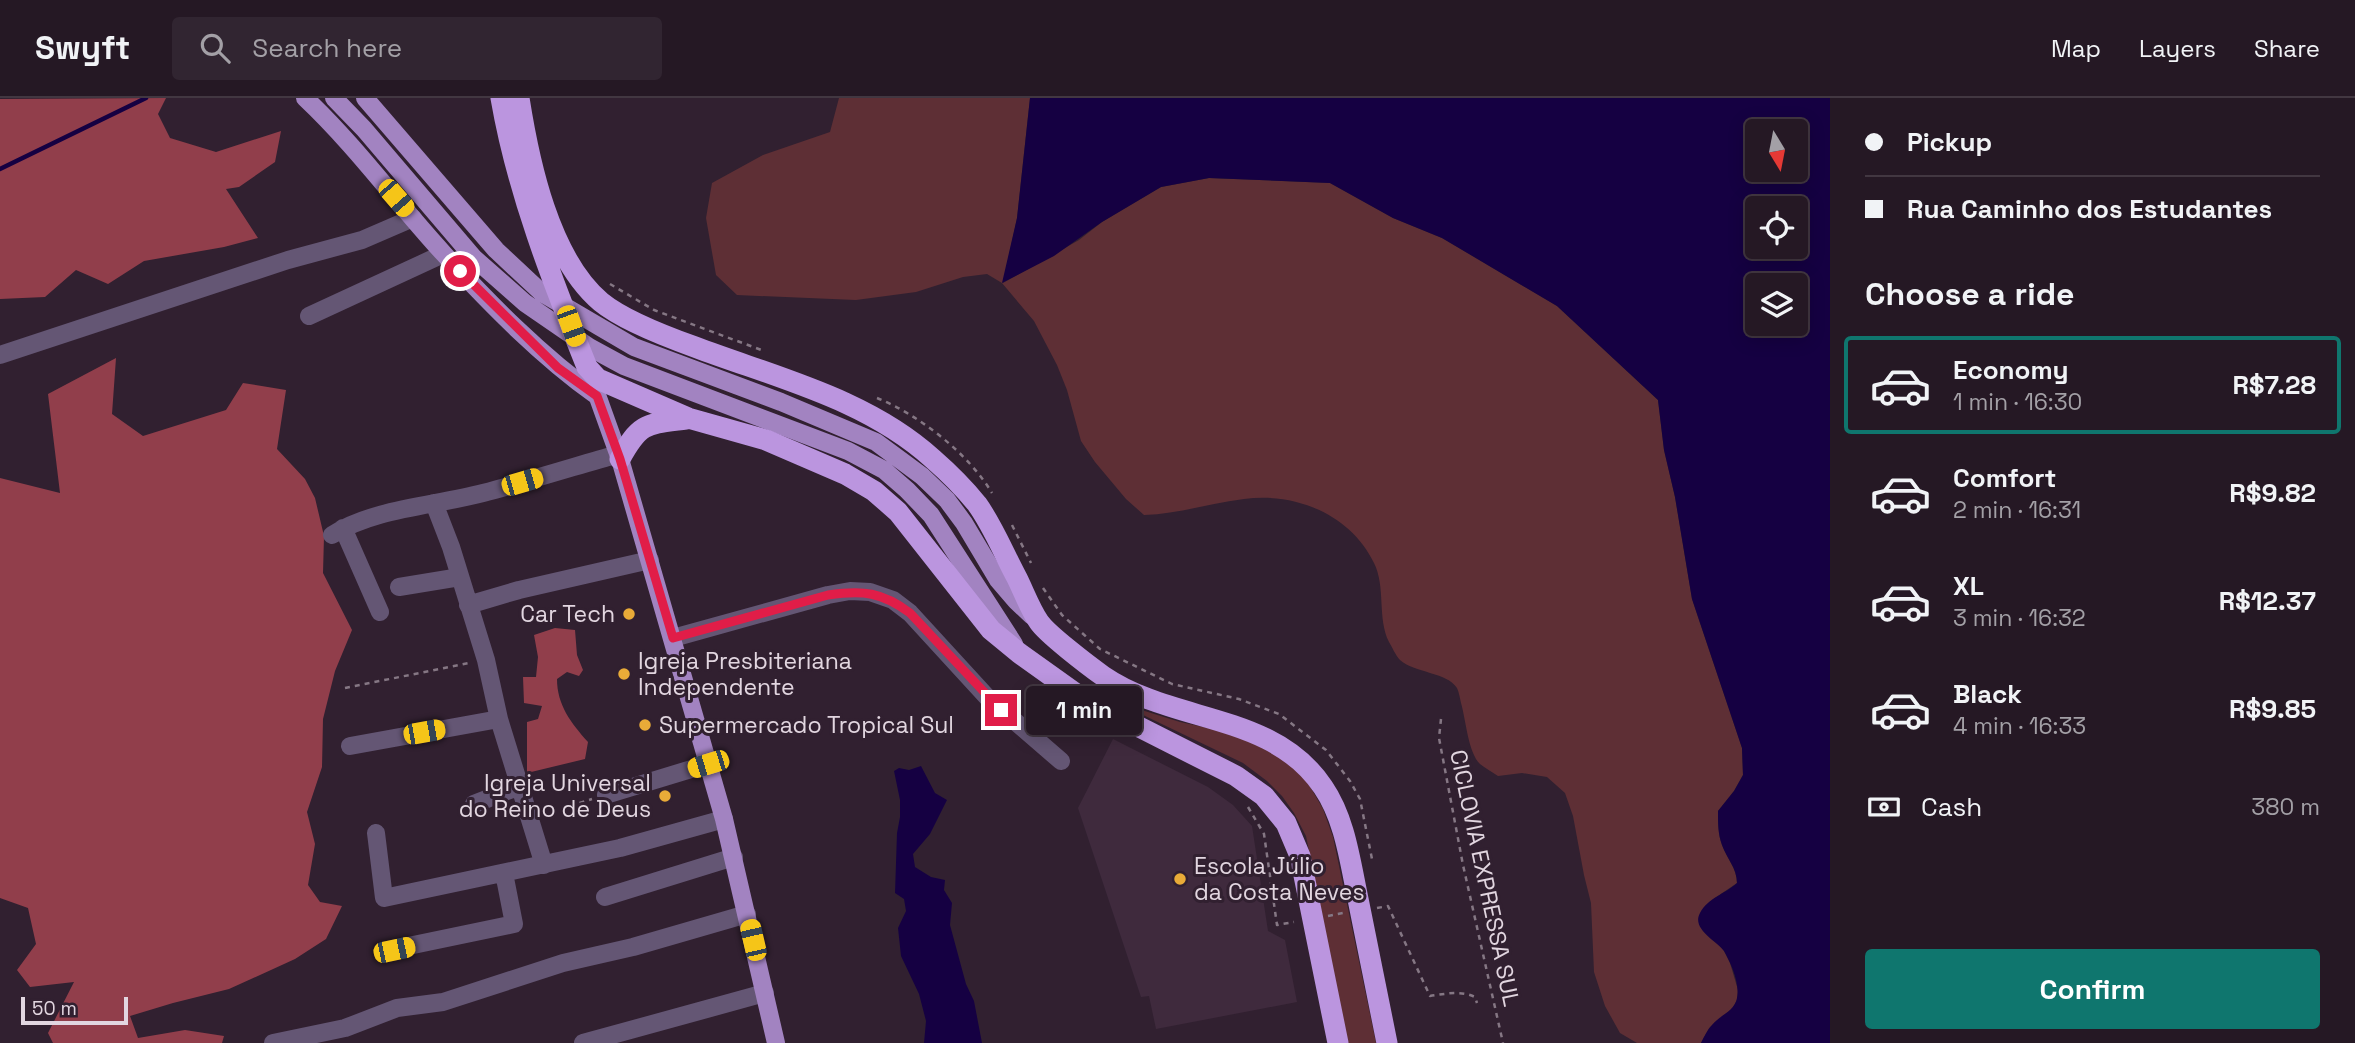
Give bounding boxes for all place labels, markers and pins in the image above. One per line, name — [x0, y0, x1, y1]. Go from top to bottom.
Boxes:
place label: Car Tech — [520, 599, 615, 629]
marker: Car Tech — [621, 606, 637, 622]
place label: Igreja Presbiteriana Independente — [638, 646, 852, 702]
marker: Igreja Presbiteriana Independente — [616, 666, 632, 682]
place label: Supermercado Tropical Sul — [659, 710, 954, 740]
marker: Supermercado Tropical Sul — [637, 717, 653, 733]
place label: Igreja Universal do Reino de Deus — [459, 768, 651, 824]
marker: Igreja Universal do Reino de Deus — [657, 788, 673, 804]
place label: Escola Júlio da Costa Neves — [1194, 851, 1365, 907]
marker: Escola Júlio da Costa Neves — [1172, 871, 1188, 887]

